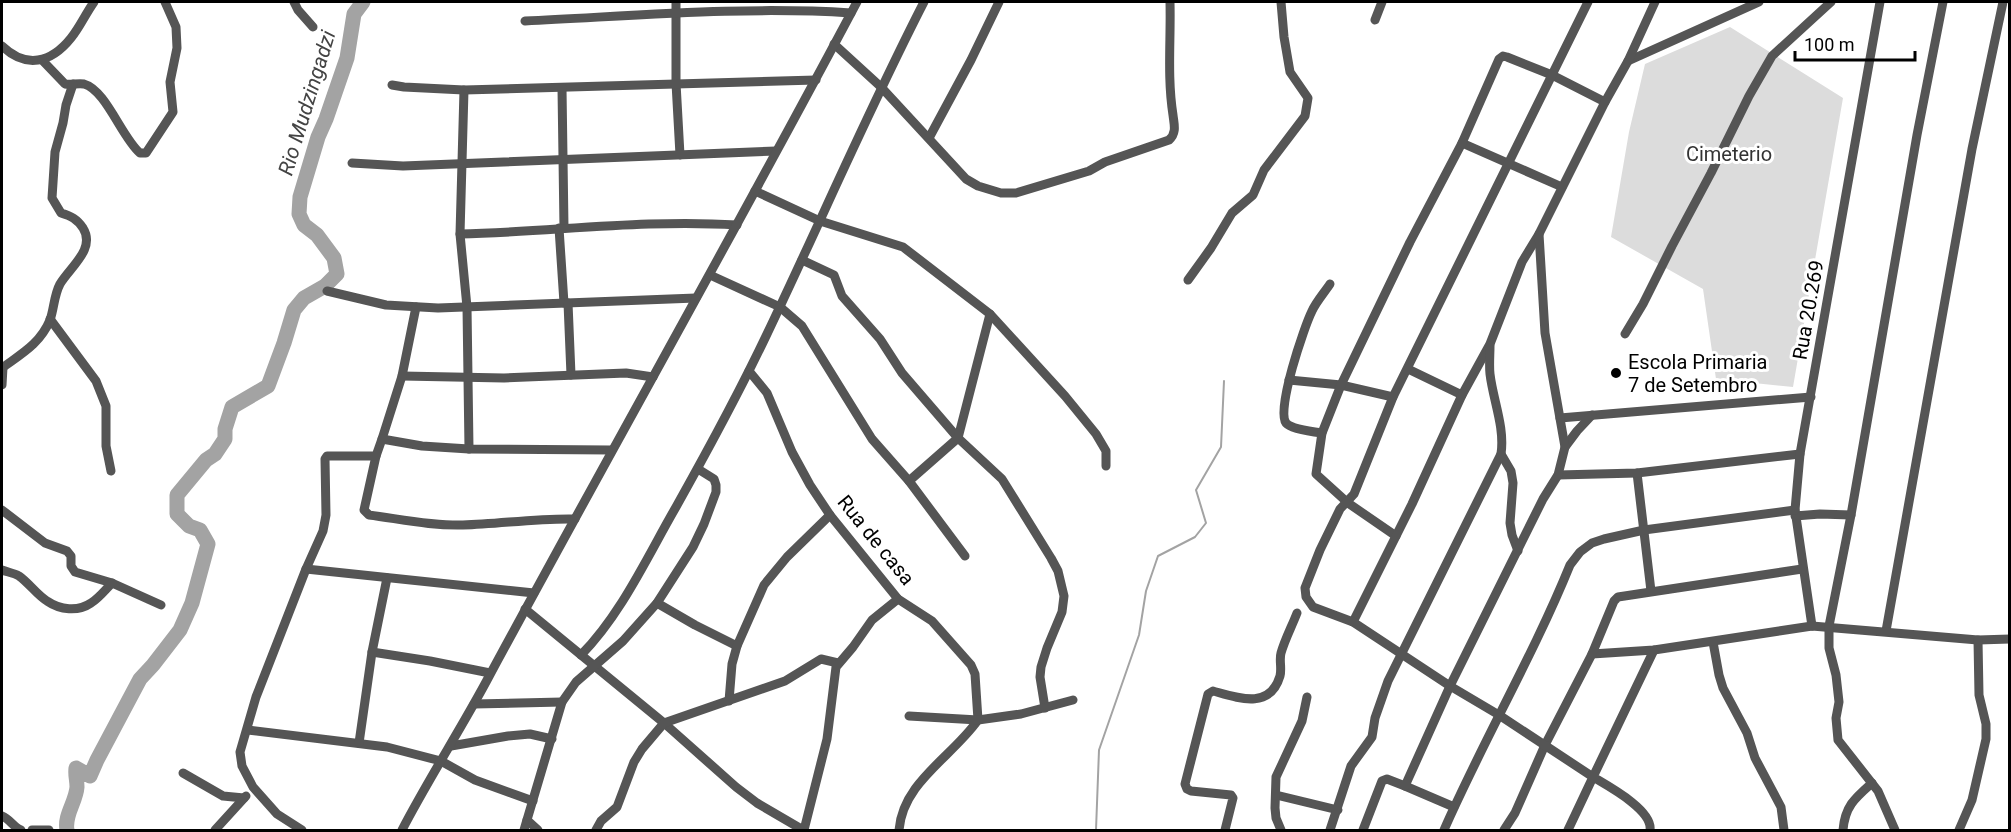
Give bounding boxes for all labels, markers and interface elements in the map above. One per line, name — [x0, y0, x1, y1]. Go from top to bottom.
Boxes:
scale bar — [1795, 24, 1915, 62]
water label: Rio Mudzingadzi — [274, 28, 340, 178]
text: 100 m — [1804, 34, 1855, 55]
park label: Cimeterio — [1686, 142, 1772, 166]
street label: Rua 20.269 — [1787, 258, 1829, 362]
place label: Escola Primaria 7 de Setembro — [1628, 350, 1767, 397]
marker: Escola Primaria 7 de Setembro — [1609, 366, 1623, 380]
street label: Rua de casa — [833, 490, 919, 590]

